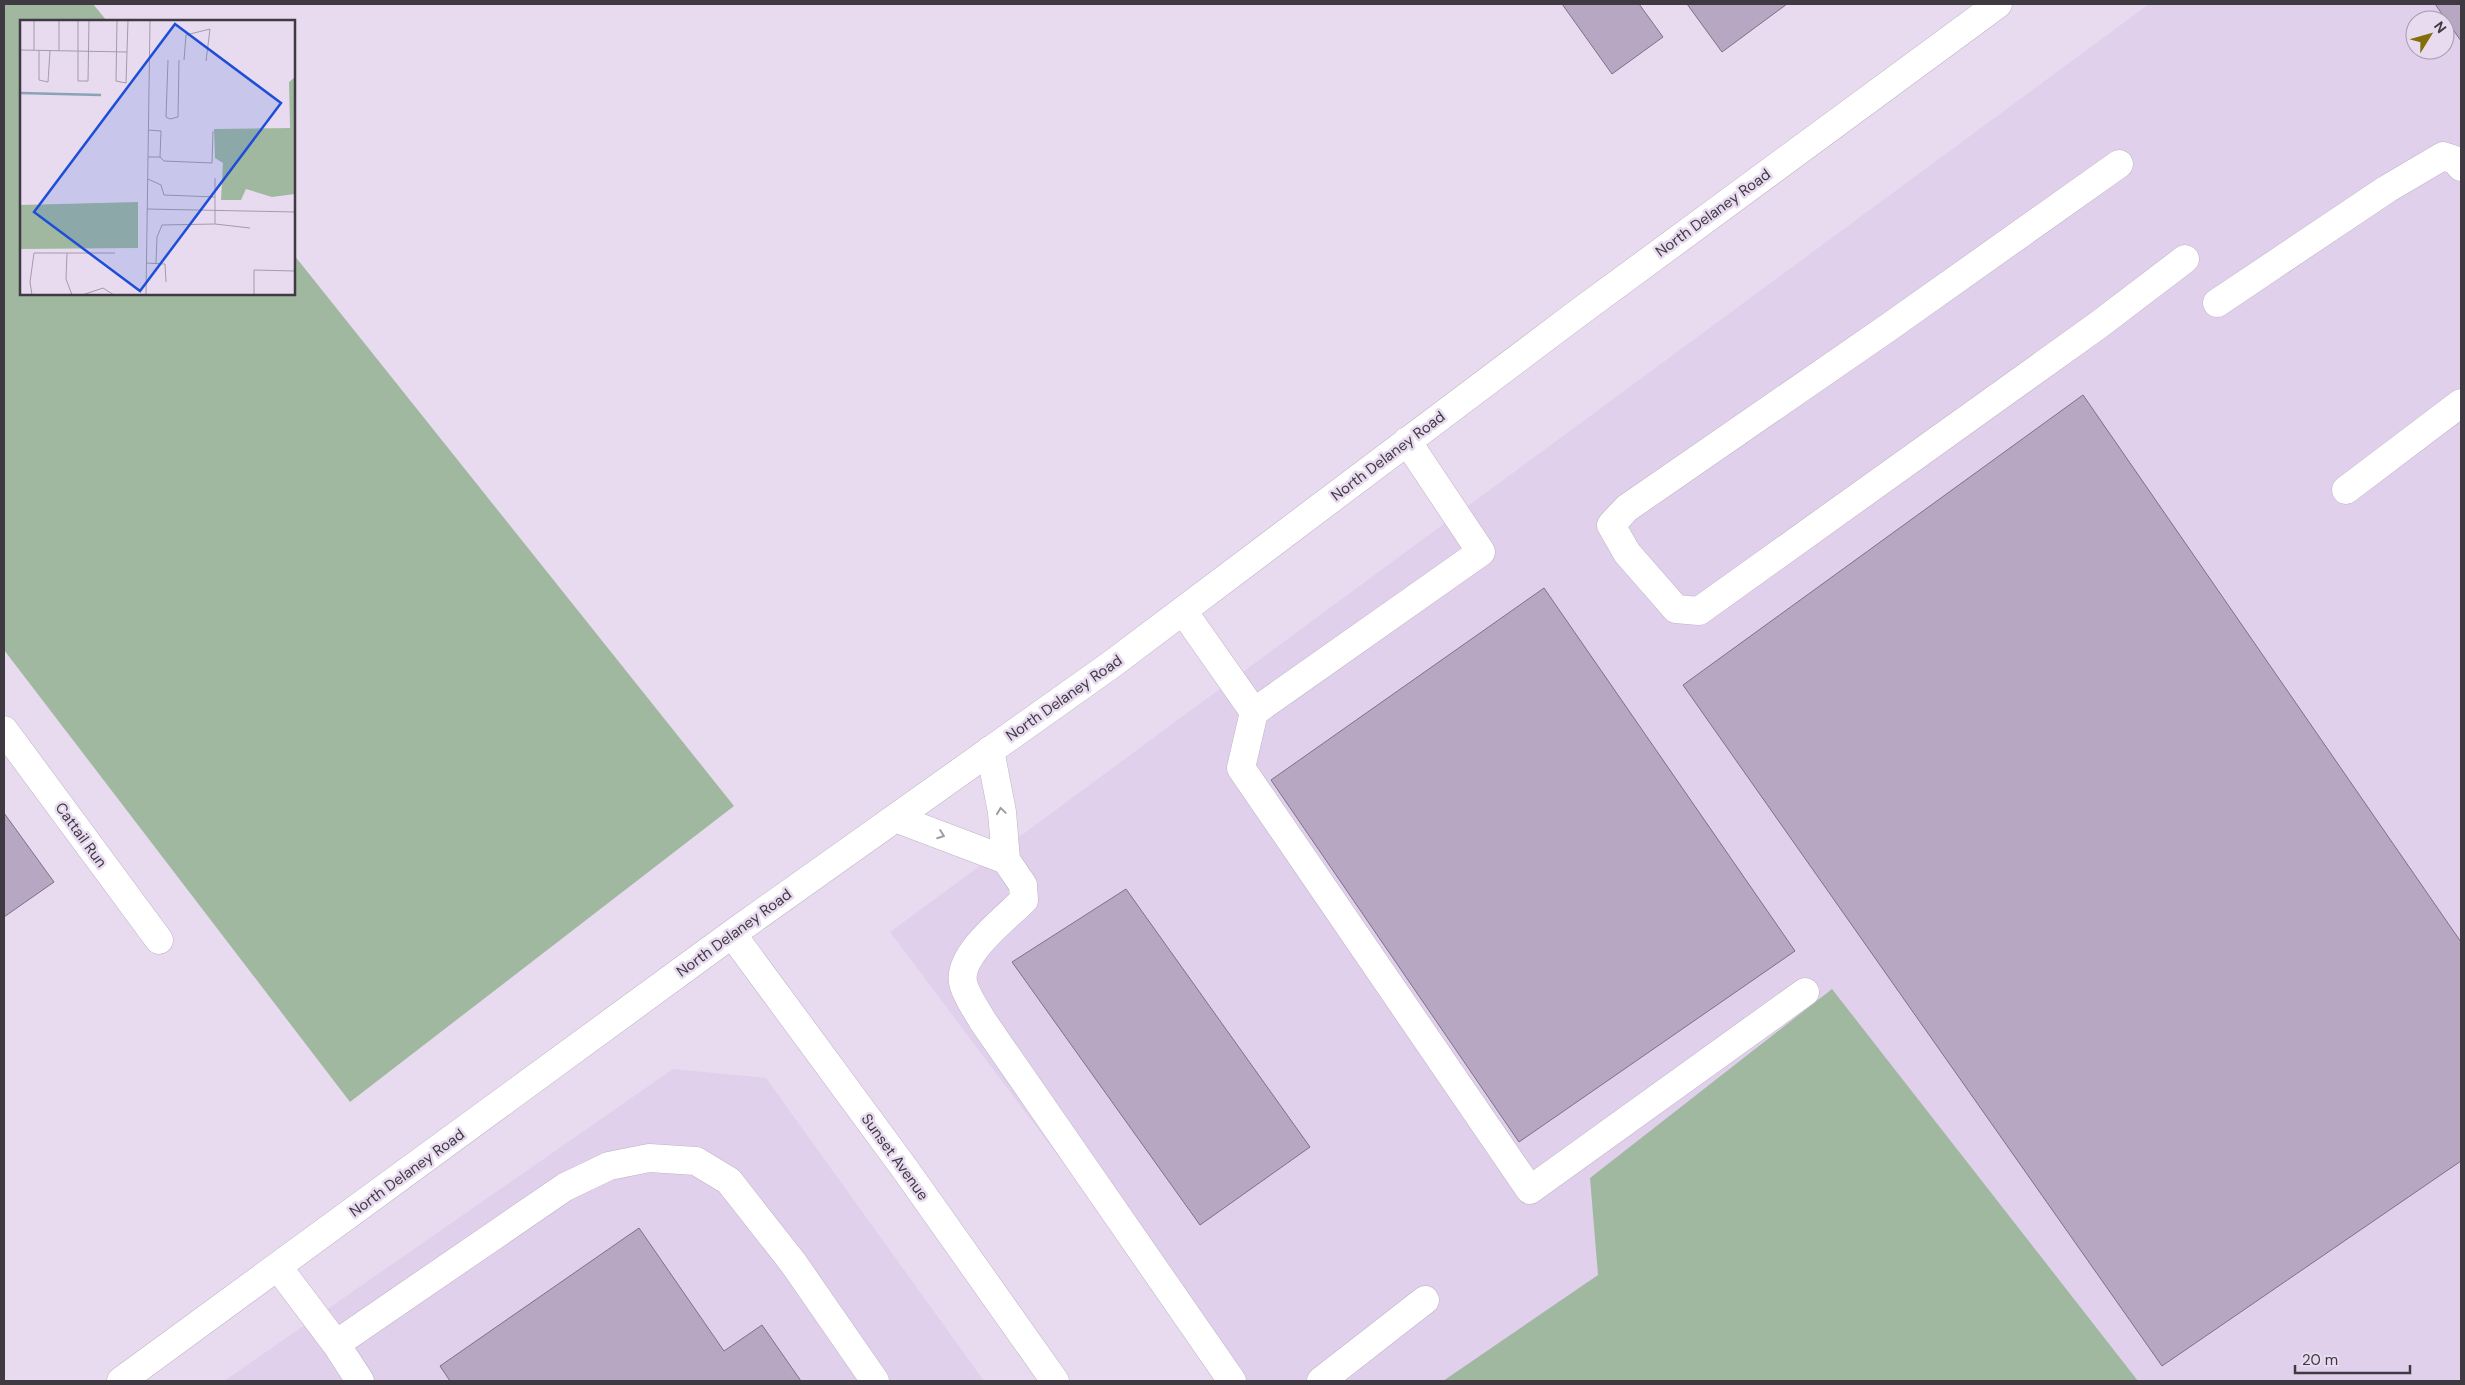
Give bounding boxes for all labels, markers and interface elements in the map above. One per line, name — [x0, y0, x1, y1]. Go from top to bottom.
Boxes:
north arrow — [2405, 10, 2455, 60]
text: N — [2430, 18, 2451, 37]
inset map — [20, 20, 295, 295]
street label: North Delaney Road — [1651, 164, 1775, 262]
street label: North Delaney Road — [1327, 407, 1449, 505]
street label: North Delaney Road — [1002, 650, 1126, 746]
street label: Cattail Run — [51, 799, 111, 871]
one-way arrow — [996, 807, 1007, 815]
one-way arrow — [936, 829, 945, 839]
street label: North Delaney Road — [672, 884, 796, 982]
street label: Sunset Avenue — [857, 1110, 933, 1204]
street label: North Delaney Road — [345, 1124, 469, 1222]
scale bar — [2295, 1342, 2410, 1374]
text: 20 m — [2302, 1350, 2338, 1370]

